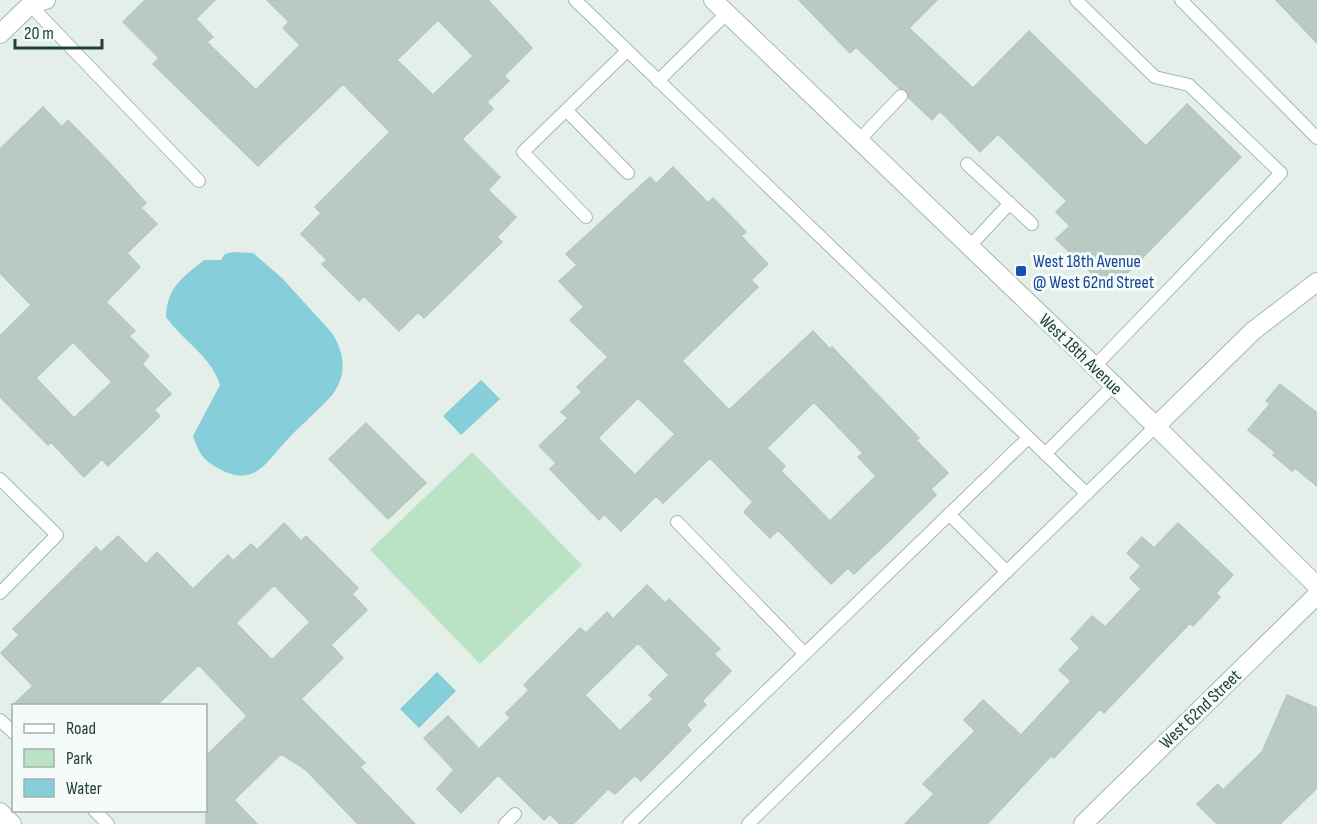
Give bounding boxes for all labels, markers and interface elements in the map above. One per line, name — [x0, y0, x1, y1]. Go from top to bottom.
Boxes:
scale bar — [15, 12, 102, 50]
text: 20 m — [24, 23, 54, 44]
place label: West 18th Avenue @ West 62nd Street — [1033, 251, 1155, 293]
marker: West 18th Avenue @ West 62nd Street — [1014, 264, 1028, 278]
street label: West 18th Avenue — [1035, 309, 1127, 399]
street label: West 62nd Street — [1155, 665, 1246, 753]
legend — [12, 704, 207, 812]
text: Road — [66, 718, 96, 739]
text: Park — [66, 748, 92, 769]
text: Water — [66, 778, 102, 799]

